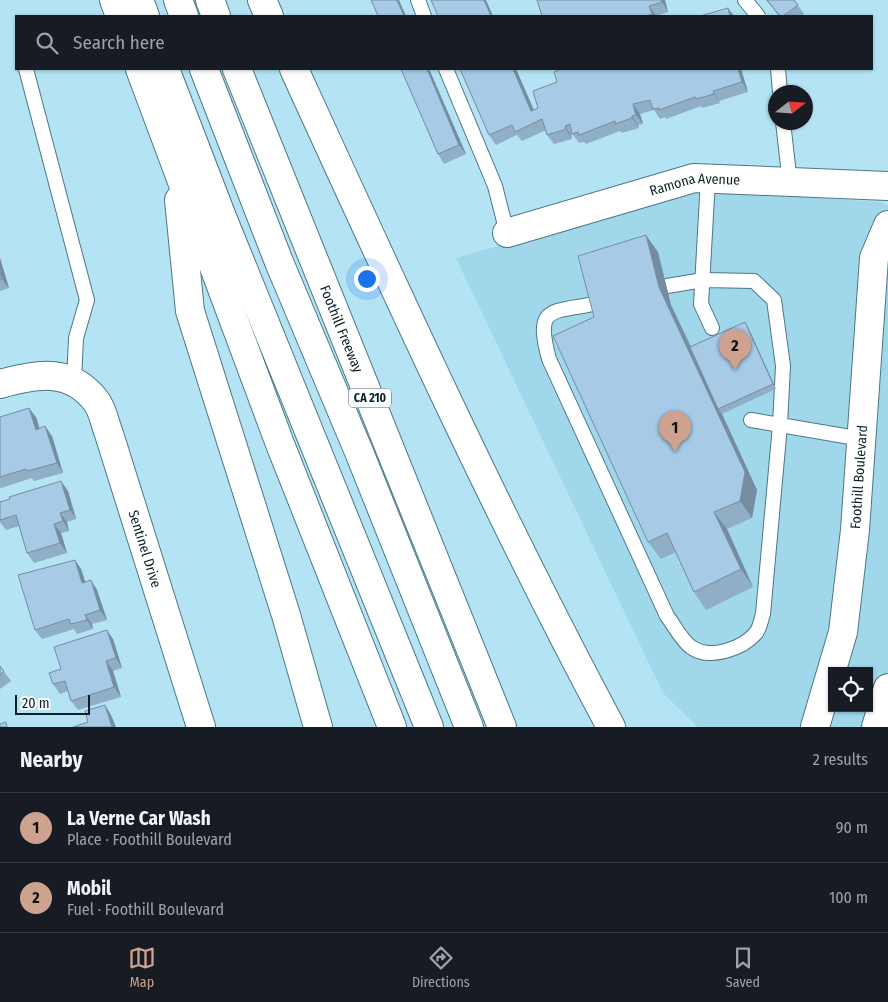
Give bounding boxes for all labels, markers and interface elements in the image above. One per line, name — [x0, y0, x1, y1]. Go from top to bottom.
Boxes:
search box — [15, 15, 873, 70]
icon: search — [33, 29, 61, 57]
text: Search here — [73, 31, 165, 54]
north arrow — [768, 85, 813, 130]
street label: Ramona Avenue — [647, 170, 741, 199]
your location — [354, 266, 380, 292]
street label: Foothill Freeway — [316, 283, 367, 376]
pin: 2 — [719, 329, 751, 370]
road number: CA 210 — [349, 388, 391, 408]
pin: 1 — [659, 411, 691, 452]
street label: Foothill Boulevard — [847, 424, 871, 530]
street label: Sentinel Drive — [125, 508, 165, 590]
map controls — [828, 667, 873, 712]
button: locate — [828, 667, 873, 712]
scale bar — [15, 692, 90, 715]
text: 20 m — [22, 695, 50, 712]
text: Nearby — [20, 747, 82, 773]
text: 2 results — [813, 750, 868, 769]
text: La Verne Car Wash — [67, 807, 211, 830]
text: 1 — [33, 818, 39, 837]
text: 90 m — [836, 818, 868, 837]
text: Place · Foothill Boulevard — [67, 830, 232, 849]
text: Mobil — [67, 877, 111, 900]
text: 2 — [32, 888, 40, 907]
text: 100 m — [829, 888, 868, 907]
text: Fuel · Foothill Boulevard — [67, 900, 224, 919]
tab: Map — [128, 944, 156, 991]
tab: Directions — [412, 944, 470, 991]
tab: Saved — [726, 944, 760, 991]

